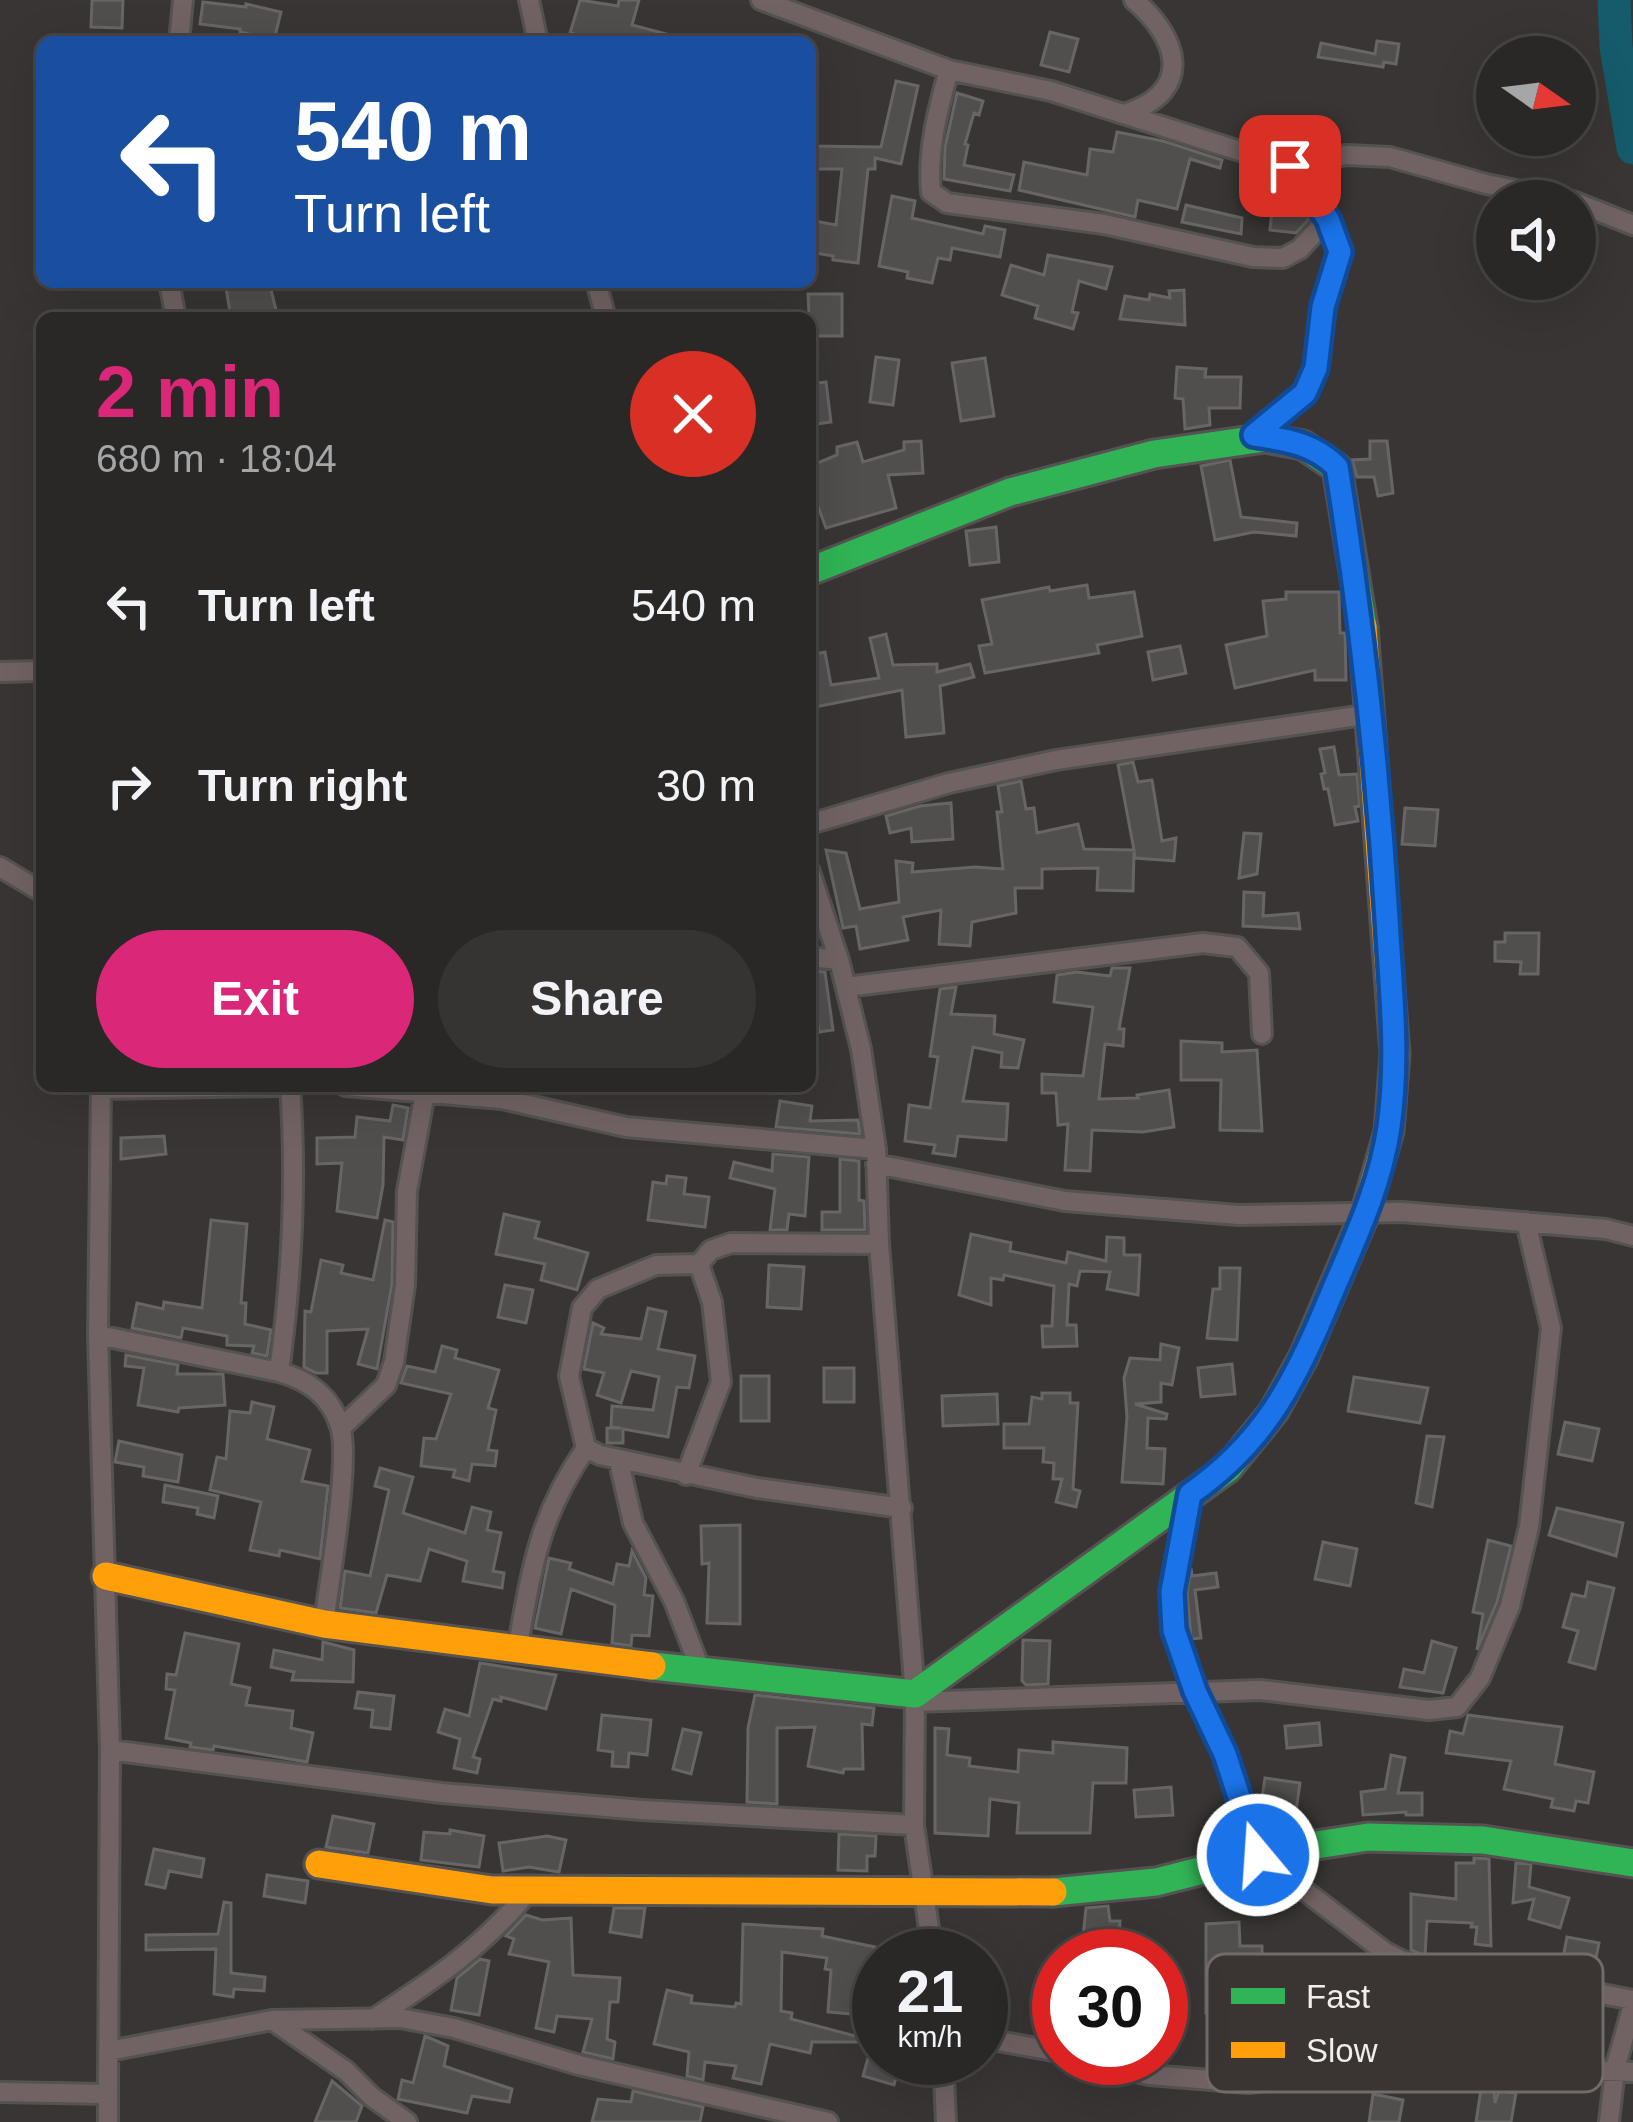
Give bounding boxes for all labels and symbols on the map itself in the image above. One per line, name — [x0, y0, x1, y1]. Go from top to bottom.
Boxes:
north arrow — [1476, 36, 1596, 156]
pin — [1239, 115, 1341, 217]
position arrow — [1195, 1792, 1321, 1918]
speed limit sign: 30 — [1032, 1929, 1188, 2085]
legend — [1207, 1954, 1603, 2092]
text: Fast — [1306, 1978, 1370, 2015]
text: Slow — [1306, 2032, 1378, 2069]

